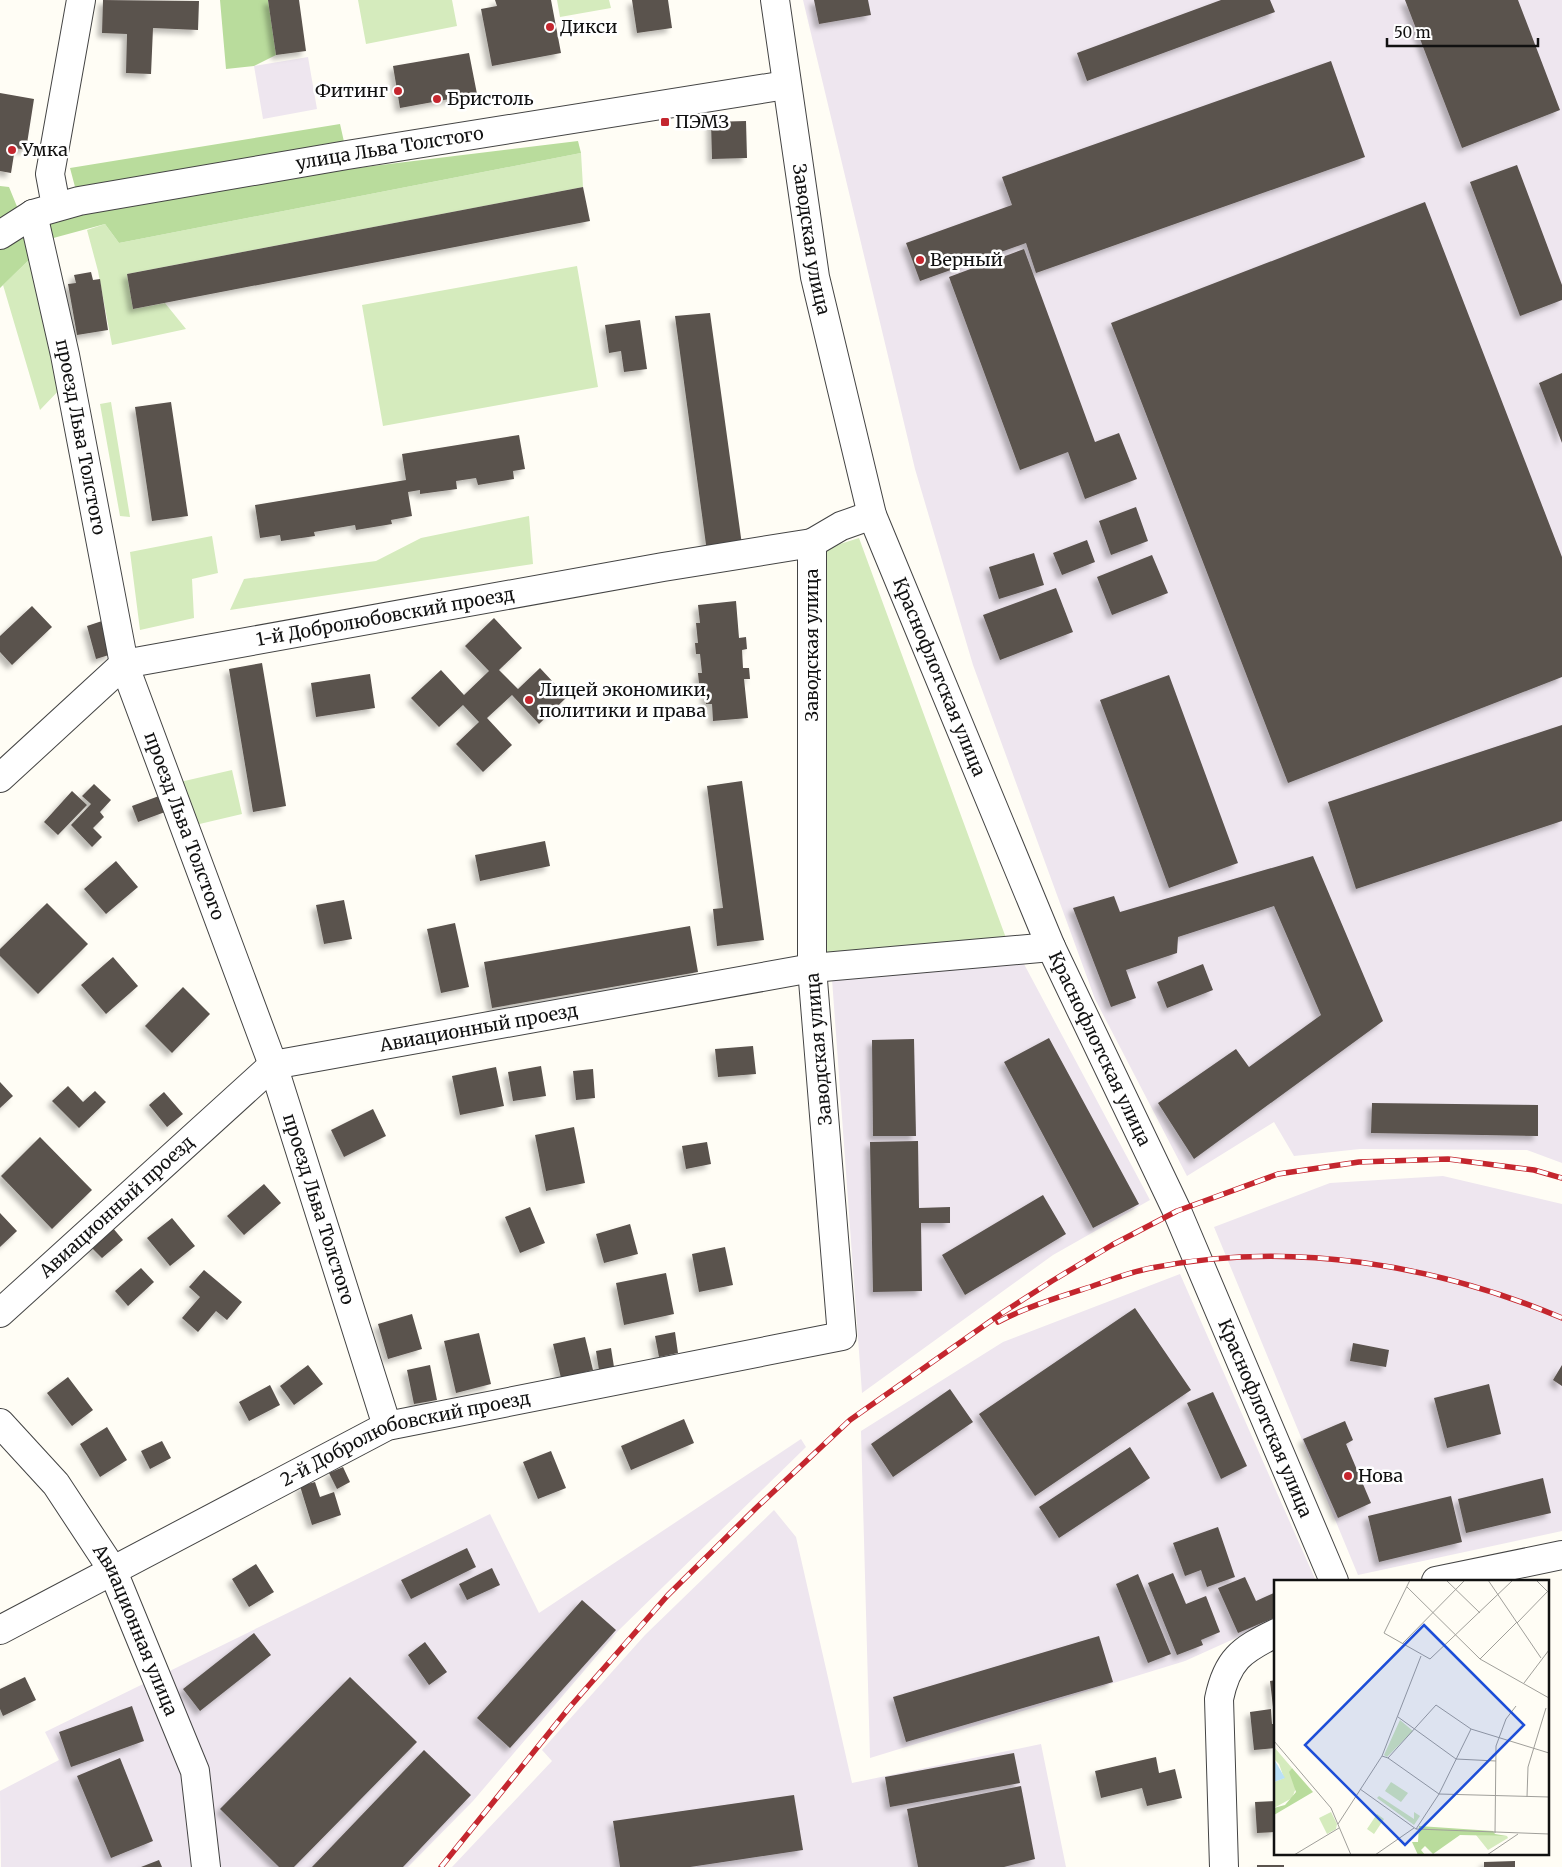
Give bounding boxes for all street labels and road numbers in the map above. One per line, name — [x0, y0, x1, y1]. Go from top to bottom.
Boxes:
street label: улица Льва Толстого — [294, 121, 485, 175]
street label: Заводская улица — [788, 162, 836, 317]
street label: проезд Льва Толстого — [51, 337, 111, 537]
street label: Заводская улица — [800, 568, 823, 721]
street label: Краснофлотская улица — [888, 574, 991, 780]
street label: 1-й Добролюбовский проезд — [254, 582, 516, 651]
street label: проезд Льва Толстого — [139, 729, 230, 923]
street label: Краснофлотская улица — [1044, 947, 1156, 1150]
street label: Заводская улица — [800, 972, 837, 1126]
street label: Авиационный проезд — [377, 998, 580, 1057]
street label: проезд Льва Толстого — [278, 1111, 360, 1307]
street label: Авиационный проезд — [34, 1130, 199, 1283]
street label: Краснофлотская улица — [1213, 1316, 1318, 1521]
street label: 2-й Добролюбовский проезд — [276, 1386, 532, 1491]
street label: Авиационная улица — [87, 1539, 183, 1719]

